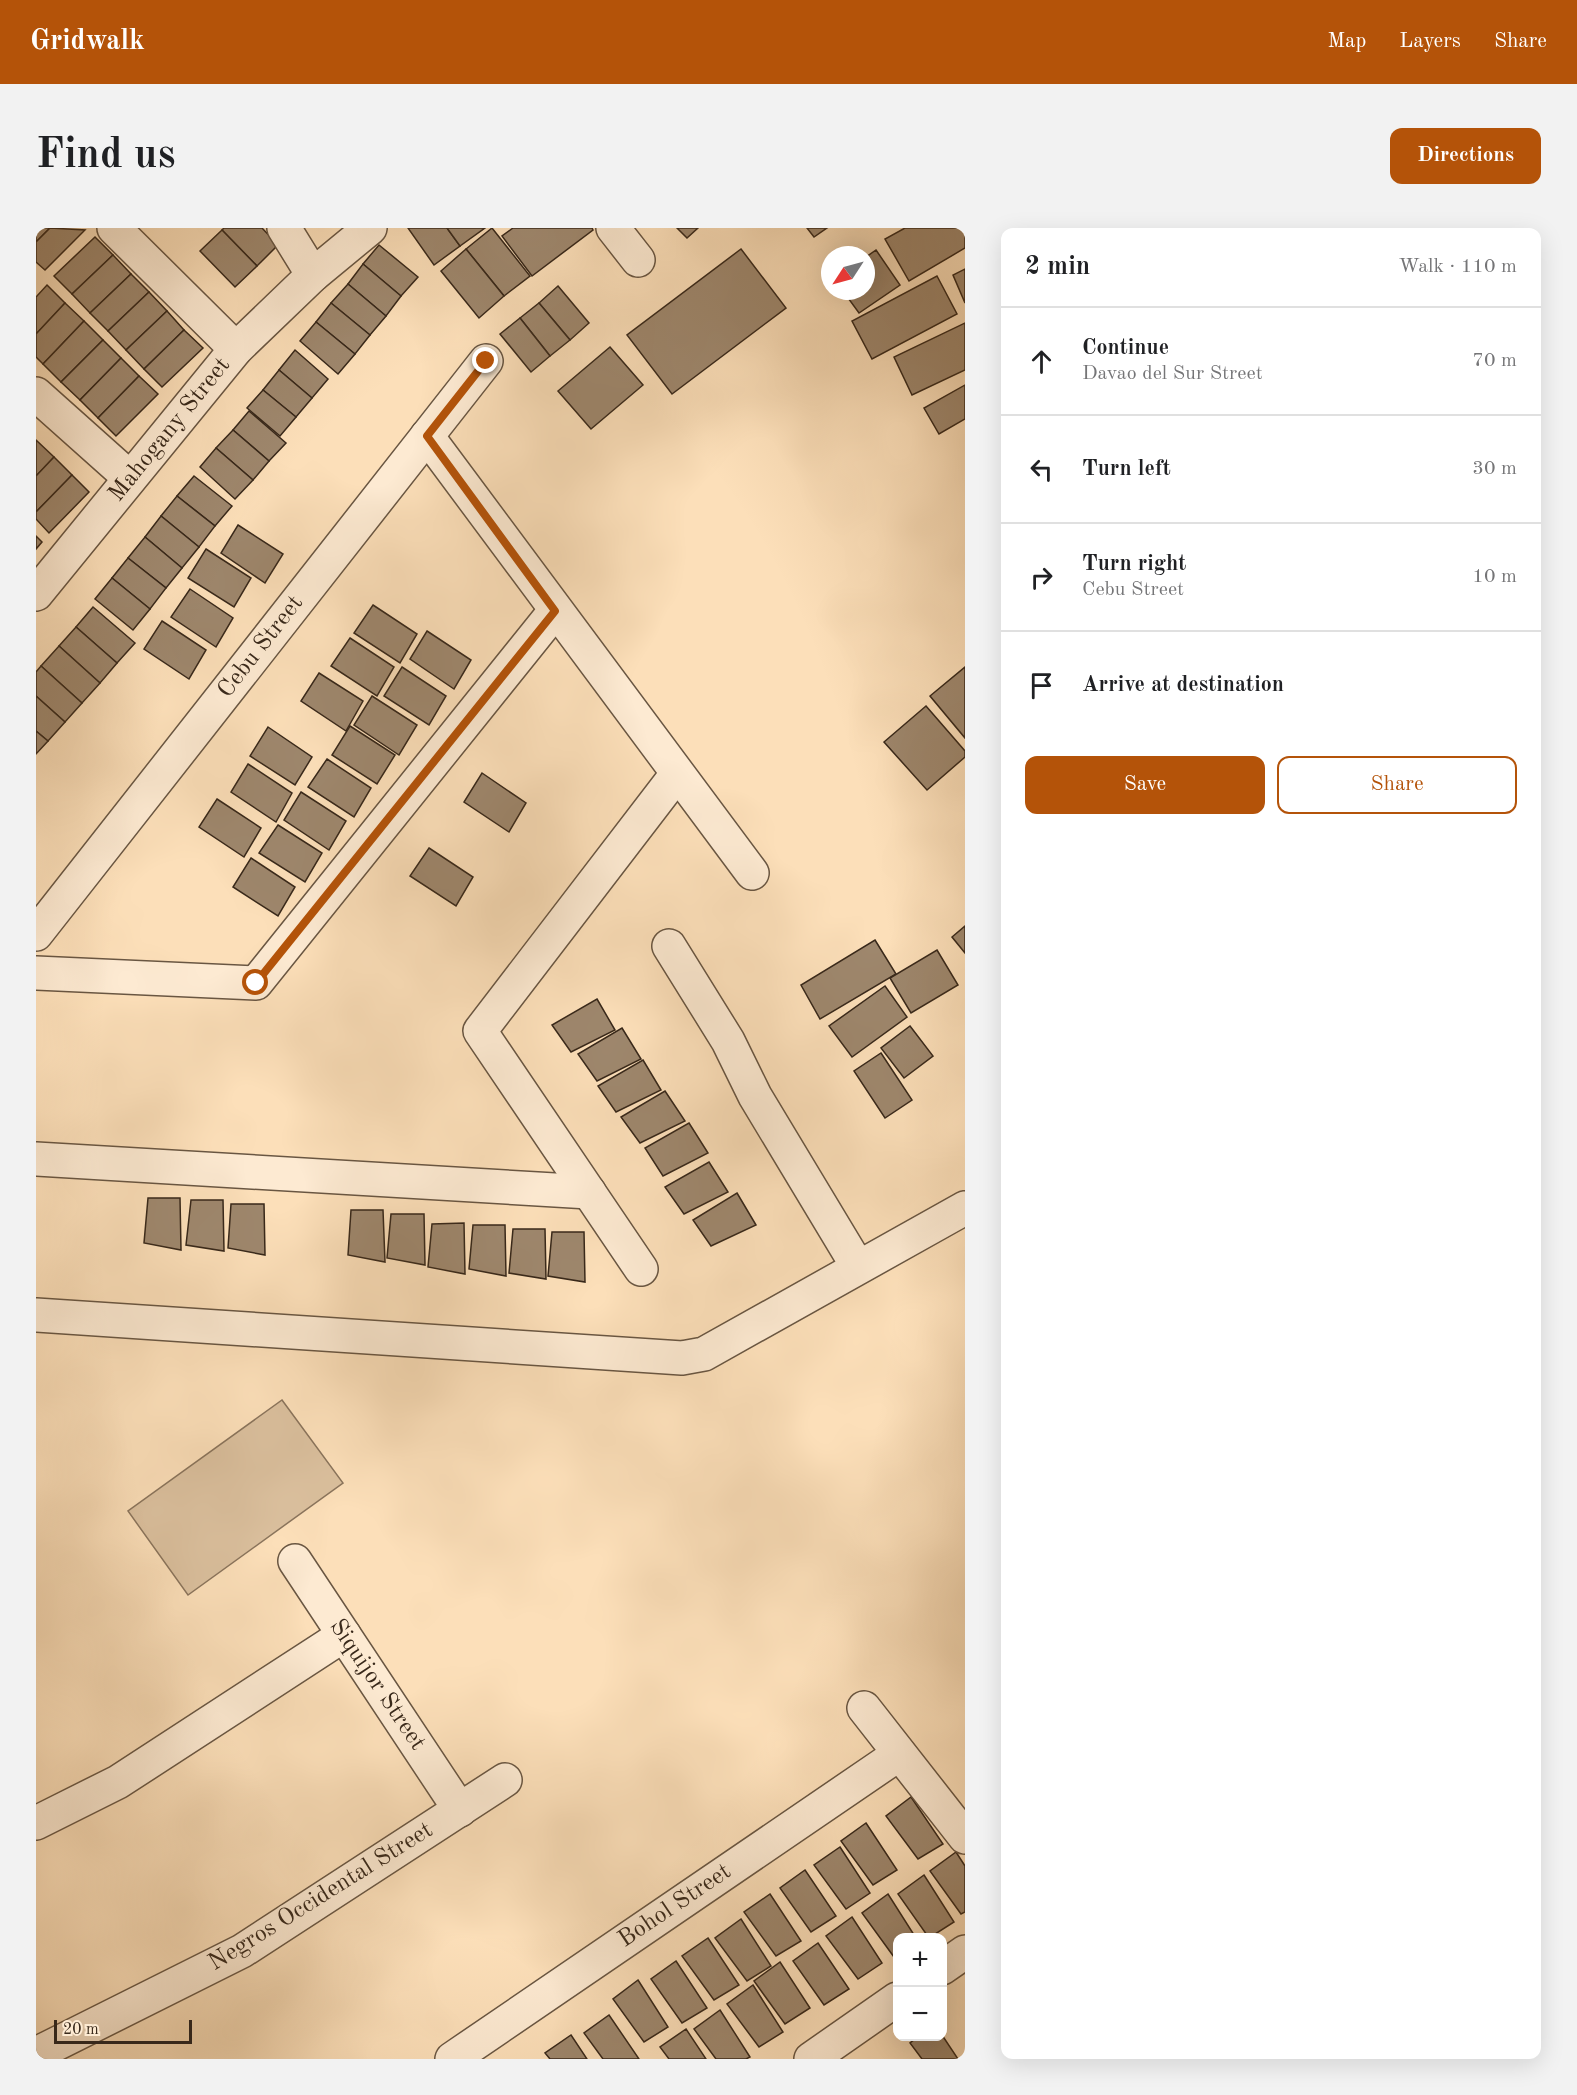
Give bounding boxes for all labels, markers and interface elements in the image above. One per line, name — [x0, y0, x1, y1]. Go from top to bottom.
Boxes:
text: Gridwalk — [30, 28, 145, 56]
text: Map — [1327, 31, 1366, 52]
text: Layers — [1399, 31, 1461, 52]
text: Share — [1494, 31, 1547, 52]
button: Directions — [1390, 128, 1541, 184]
text: Find us — [36, 135, 175, 177]
north arrow — [821, 246, 875, 300]
text: 2 min — [1025, 254, 1090, 280]
text: Walk · 110 m — [1398, 257, 1517, 277]
text: Continue — [1082, 337, 1169, 359]
icon: ahead — [1025, 345, 1058, 378]
route end — [472, 347, 498, 373]
text: 70 m — [1472, 351, 1517, 371]
street label: Mahogany Street — [105, 353, 235, 507]
text: Davao del Sur Street — [1082, 364, 1263, 384]
icon: left — [1025, 453, 1058, 486]
text: Turn left — [1082, 458, 1171, 480]
text: 30 m — [1472, 459, 1517, 479]
text: Turn right — [1082, 553, 1186, 575]
icon: right — [1025, 561, 1058, 594]
text: 10 m — [1472, 567, 1517, 587]
text: Cebu Street — [1082, 580, 1184, 600]
street label: Cebu Street — [214, 591, 308, 703]
icon: arrive — [1025, 669, 1058, 702]
text: Arrive at destination — [1082, 674, 1284, 696]
button: Save — [1025, 756, 1265, 814]
button: Share — [1277, 756, 1517, 814]
route start — [242, 969, 268, 995]
street label: Siquijor Street — [324, 1615, 430, 1755]
street label: Negros Occidental Street — [205, 1818, 437, 1976]
street label: Bohol Street — [614, 1860, 736, 1952]
map controls — [893, 1933, 947, 2041]
button: + — [893, 1933, 947, 1987]
button: − — [893, 1987, 947, 2041]
scale bar — [54, 2017, 192, 2044]
text: 20 m — [63, 2022, 99, 2038]

